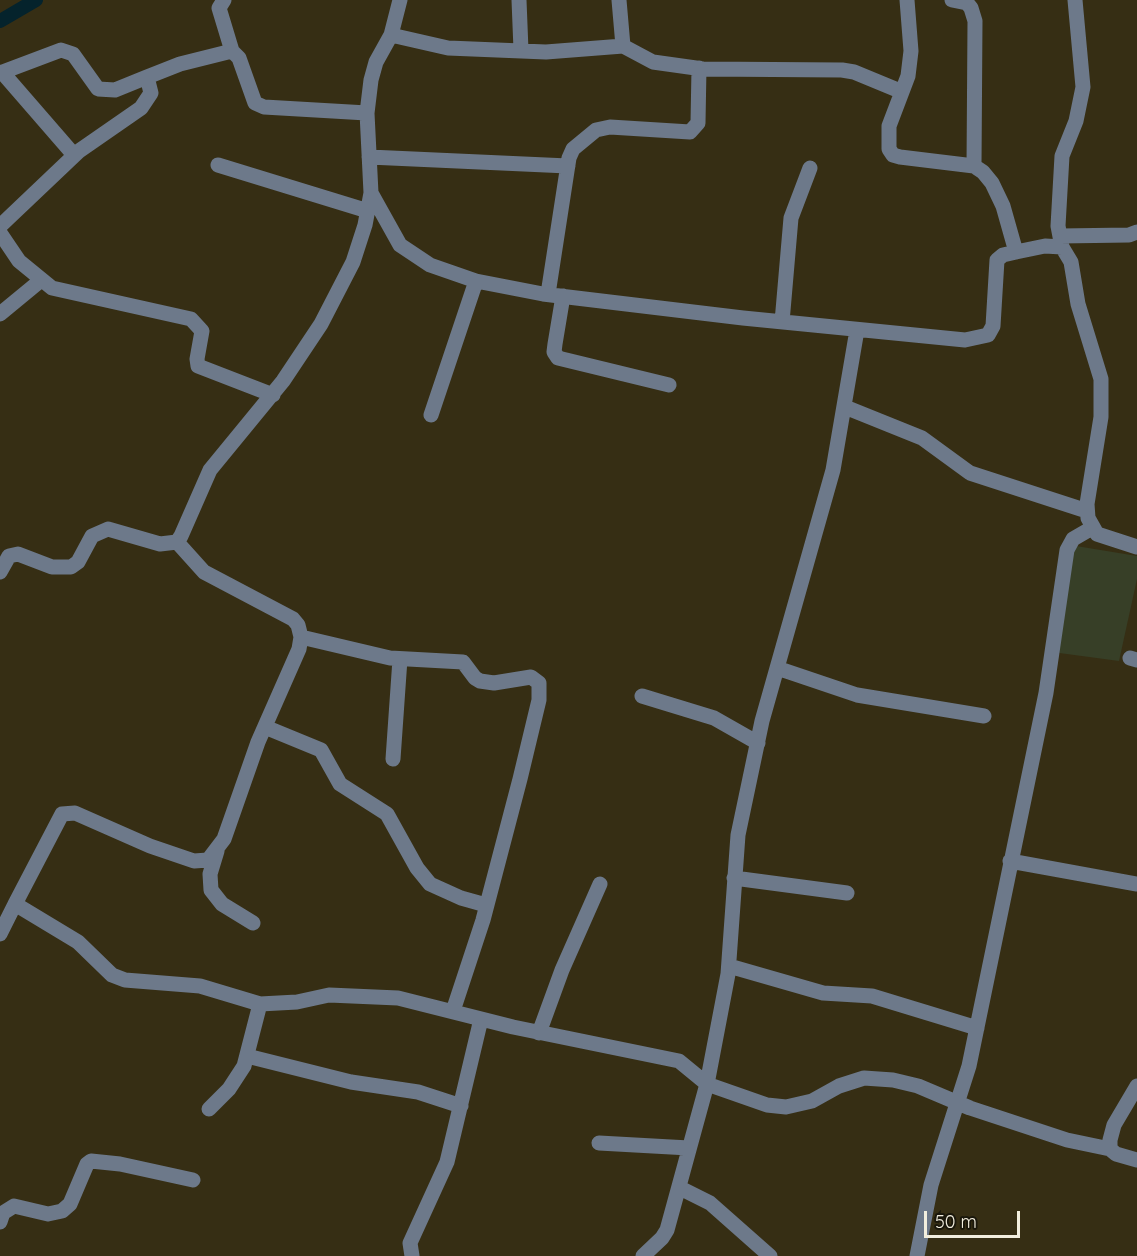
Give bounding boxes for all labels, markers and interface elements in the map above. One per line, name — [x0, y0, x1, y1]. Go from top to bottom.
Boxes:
scale bar — [927, 1199, 1023, 1237]
text: 50 m — [935, 1210, 977, 1233]

